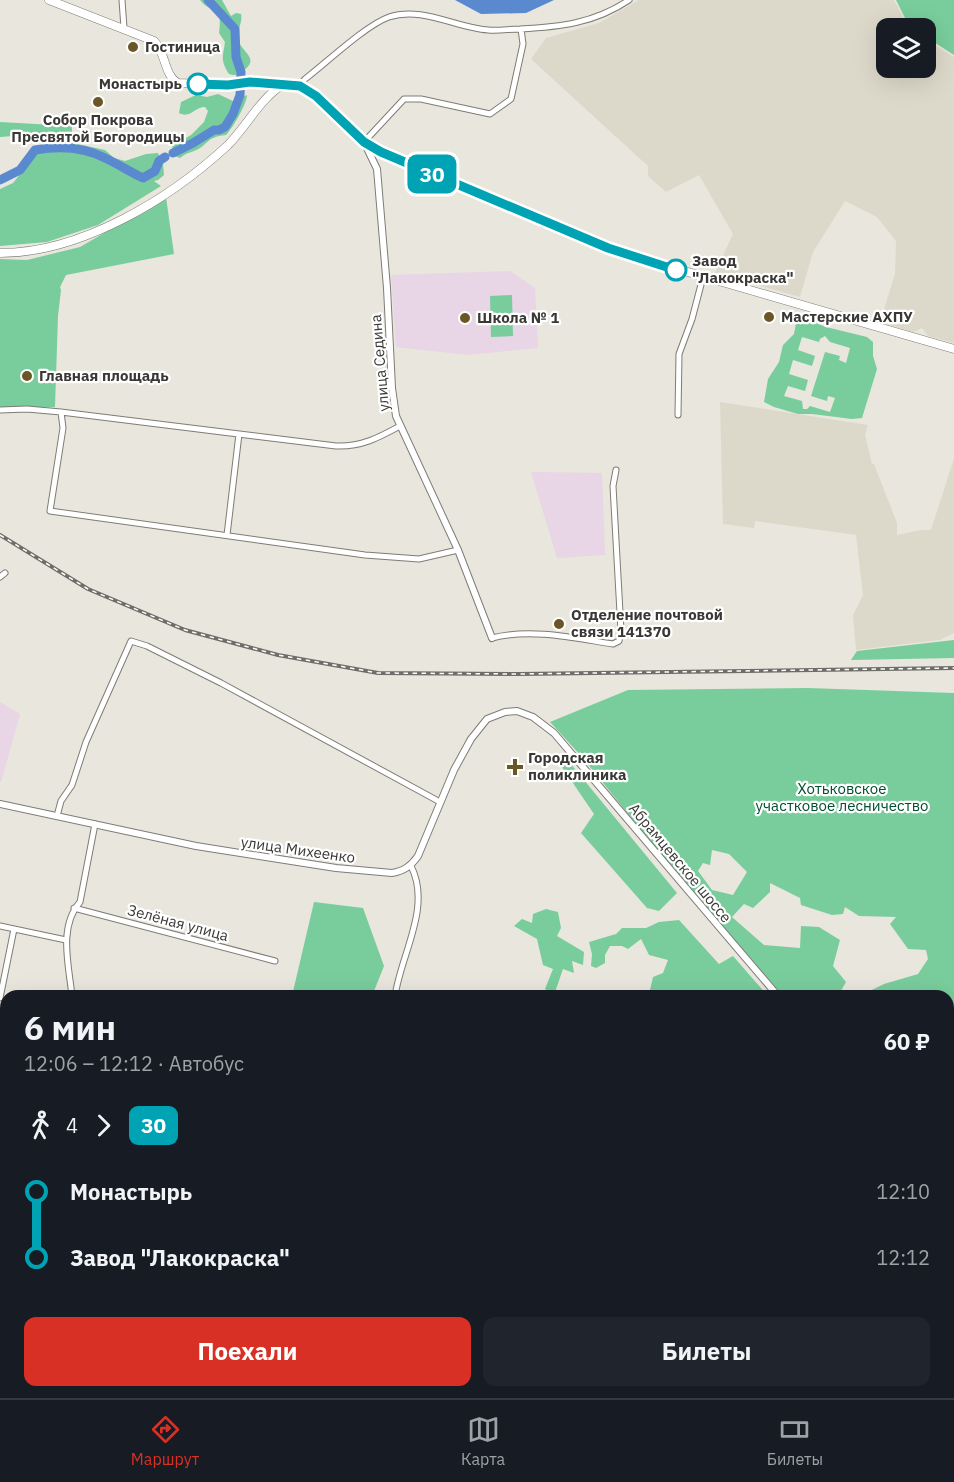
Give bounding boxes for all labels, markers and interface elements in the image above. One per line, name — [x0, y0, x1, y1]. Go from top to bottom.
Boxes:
map controls — [876, 18, 936, 78]
button: layers — [876, 18, 936, 78]
place label: Гостиница — [145, 37, 221, 56]
marker: Гостиница — [126, 40, 140, 54]
marker: Монастырь — [187, 73, 209, 95]
place label: Монастырь — [99, 74, 183, 93]
marker: Собор Покрова Пресвятой Богородицы — [91, 95, 105, 109]
place label: Собор Покрова Пресвятой Богородицы — [11, 110, 185, 146]
line badge: 30 — [405, 154, 459, 194]
text: 30 — [419, 160, 445, 188]
place label: Завод "Лакокраска" — [692, 251, 794, 287]
marker: Завод "Лакокраска" — [665, 259, 687, 281]
place label: Мастерские АХПУ — [781, 307, 913, 326]
place label: Школа № 1 — [477, 308, 559, 327]
marker: Мастерские АХПУ — [762, 310, 776, 324]
marker: Школа № 1 — [458, 311, 472, 325]
street label: улица Седина — [366, 314, 393, 412]
place label: Главная площадь — [39, 366, 169, 385]
marker: Главная площадь — [20, 369, 34, 383]
place label: Отделение почтовой связи 141370 — [571, 605, 723, 641]
marker: Отделение почтовой связи 141370 — [552, 617, 566, 631]
place label: Городская поликлиника — [528, 748, 627, 784]
marker: Городская поликлиника — [506, 758, 524, 776]
park label: Хотьковское участковое лесничество — [756, 779, 928, 815]
street label: Абрамцевское шоссе — [625, 799, 736, 926]
street label: улица Михеенко — [240, 832, 356, 867]
street label: Зелёная улица — [126, 900, 231, 945]
text: 6 мин — [24, 1006, 116, 1049]
text: 60 ₽ — [884, 1027, 930, 1056]
text: 12:06 – 12:12 · Автобус — [24, 1050, 244, 1077]
icon: walk — [24, 1109, 57, 1142]
icon: forward — [87, 1109, 120, 1142]
text: 30 — [141, 1111, 166, 1139]
text: 4 — [66, 1112, 78, 1139]
text: Монастырь — [70, 1177, 192, 1206]
text: 12:10 — [876, 1178, 930, 1205]
text: Завод "Лакокраска" — [70, 1243, 290, 1272]
text: 12:12 — [876, 1244, 930, 1271]
button: Поехали — [24, 1317, 471, 1386]
button: Билеты — [483, 1317, 930, 1386]
tab: Маршрут — [131, 1413, 199, 1469]
tab: Карта — [461, 1413, 505, 1469]
tab: Билеты — [767, 1413, 823, 1469]

